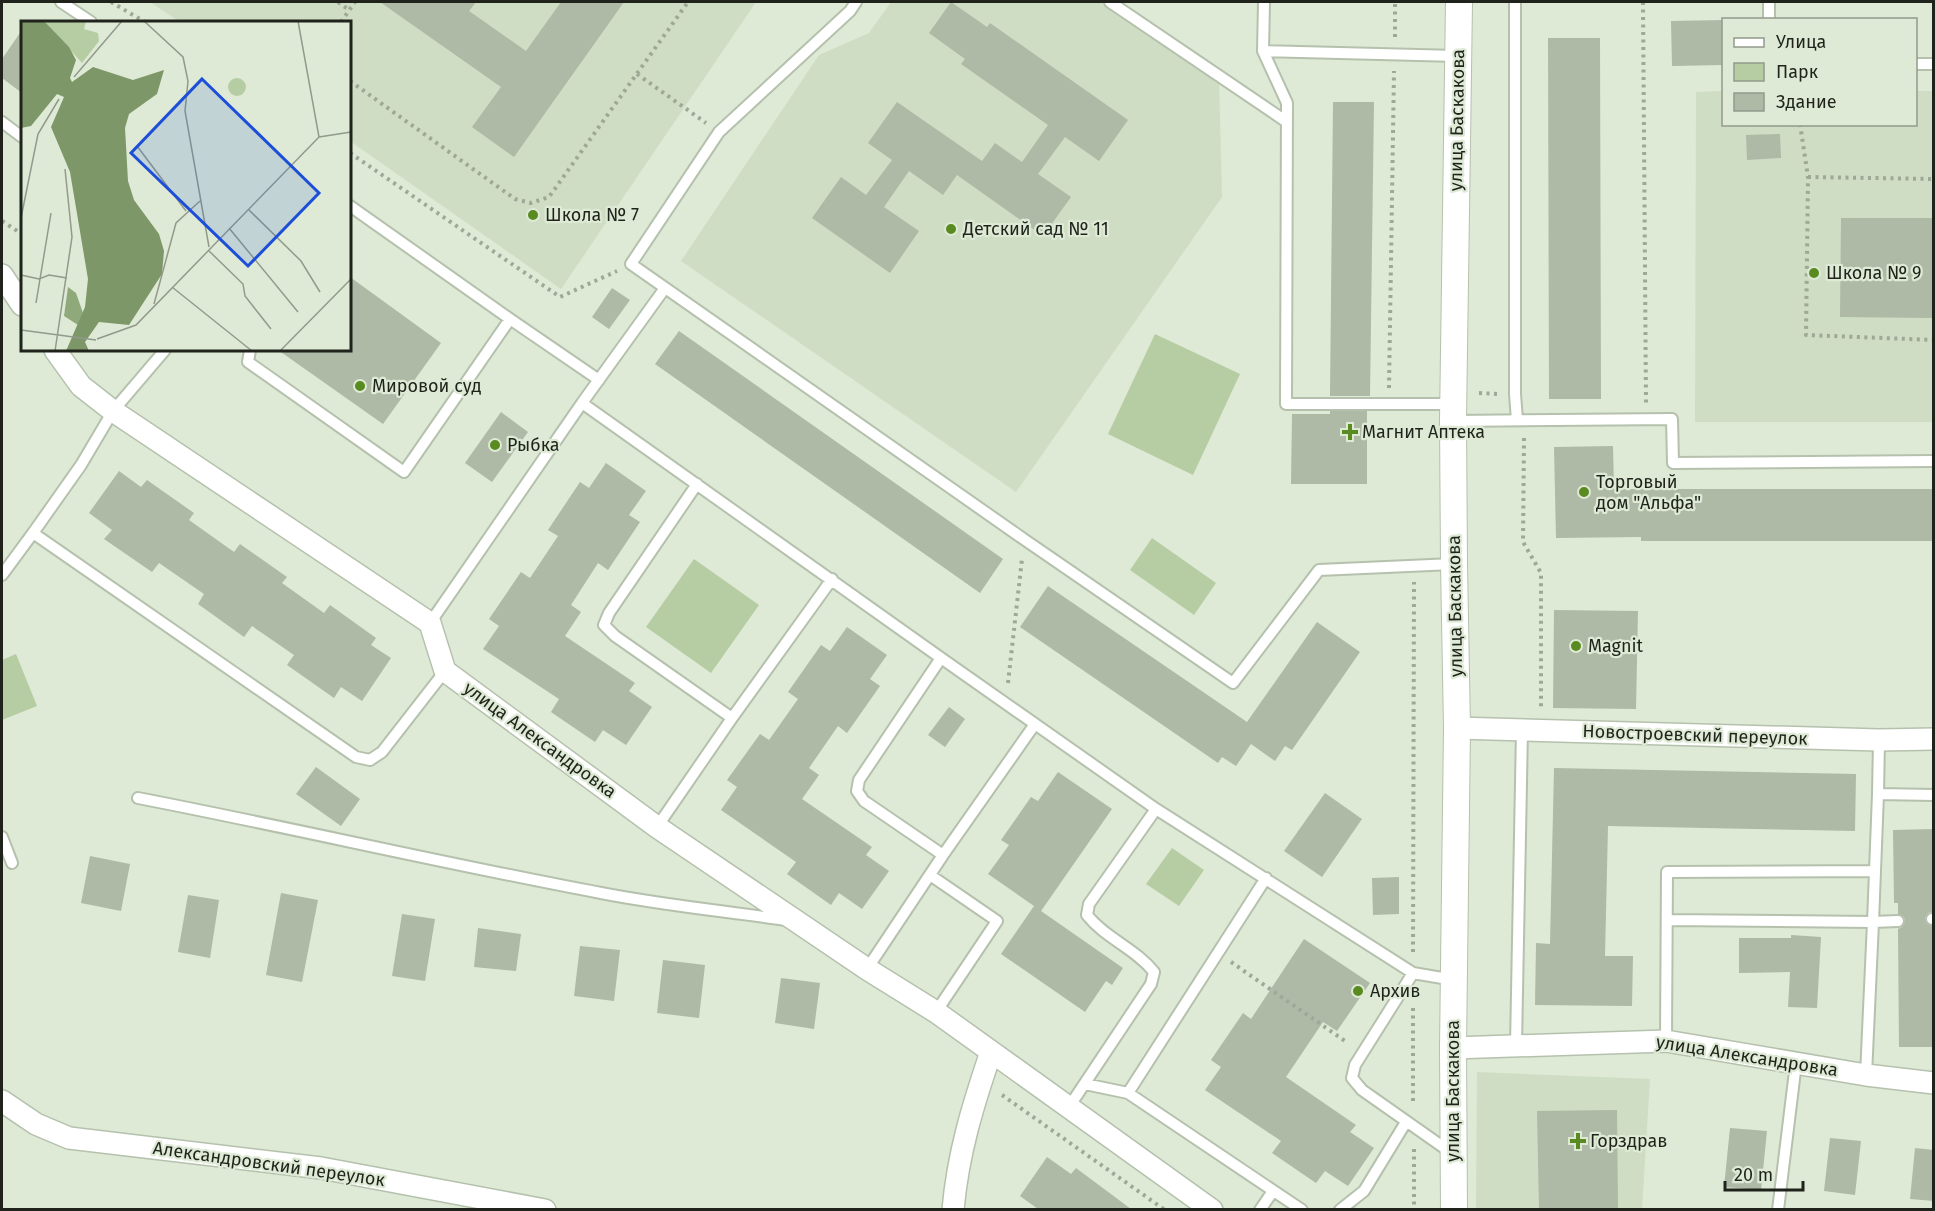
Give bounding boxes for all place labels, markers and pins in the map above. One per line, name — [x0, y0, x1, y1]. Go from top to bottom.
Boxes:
place label: Школа № 7 — [545, 204, 639, 226]
marker: Школа № 7 — [526, 208, 540, 222]
place label: Детский сад № 11 — [962, 218, 1109, 240]
marker: Детский сад № 11 — [944, 222, 958, 236]
place label: Школа № 9 — [1826, 262, 1922, 284]
marker: Школа № 9 — [1807, 266, 1821, 280]
place label: Мировой суд — [372, 375, 481, 397]
marker: Мировой суд — [353, 379, 367, 393]
place label: Магнит Аптека — [1362, 421, 1485, 443]
marker: Магнит Аптека — [1343, 425, 1357, 439]
place label: Рыбка — [507, 434, 560, 456]
marker: Рыбка — [488, 438, 502, 452]
place label: Торговый дом "Альфа" — [1596, 471, 1701, 514]
marker: Торговый дом "Альфа" — [1577, 485, 1591, 499]
place label: Magnit — [1588, 635, 1644, 657]
marker: Magnit — [1569, 639, 1583, 653]
place label: Архив — [1370, 980, 1421, 1002]
marker: Архив — [1351, 984, 1365, 998]
place label: Горздрав — [1590, 1130, 1667, 1152]
marker: Горздрав — [1571, 1134, 1585, 1148]

